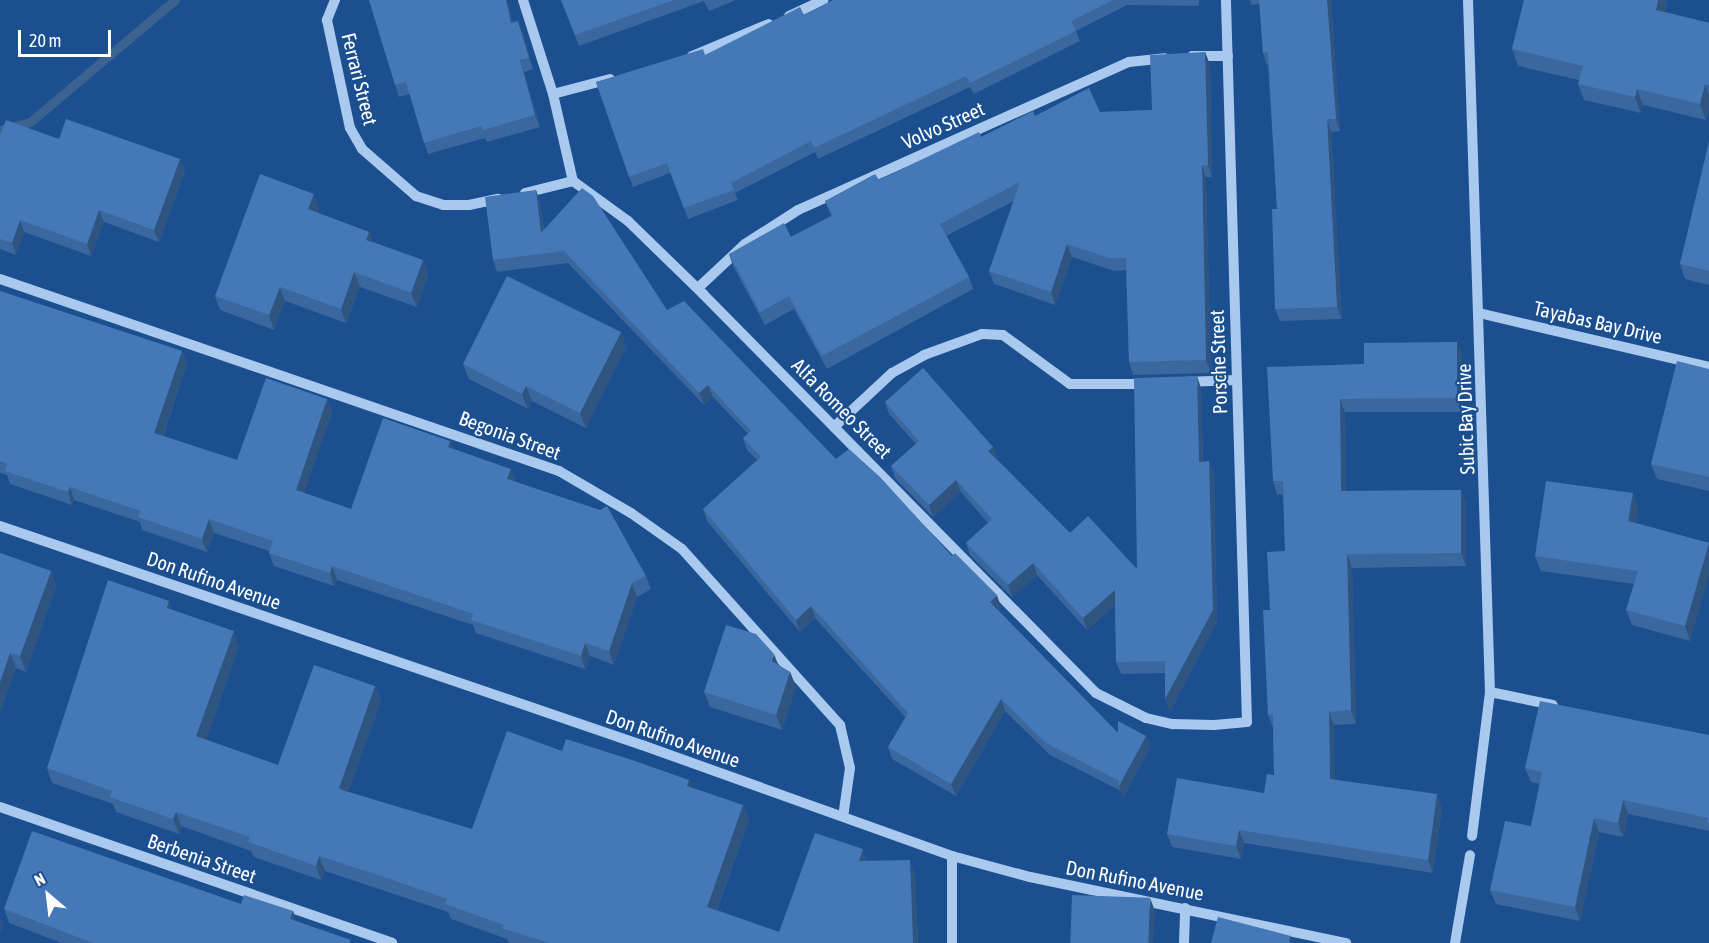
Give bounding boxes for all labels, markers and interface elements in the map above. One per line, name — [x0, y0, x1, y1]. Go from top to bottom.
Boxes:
scale bar — [21, 18, 114, 56]
text: 20 m — [29, 30, 61, 51]
street label: Ferrari Street — [337, 30, 383, 128]
street label: Volvo Street — [898, 96, 988, 154]
street label: Tayabas Bay Drive — [1531, 296, 1665, 348]
street label: Porsche Street — [1204, 309, 1232, 415]
street label: Alfa Romeo Street — [787, 353, 897, 463]
street label: Subic Bay Drive — [1451, 363, 1479, 475]
street label: Begonia Street — [456, 406, 564, 464]
street label: Don Rufino Avenue — [144, 546, 284, 614]
street label: Don Rufino Avenue — [603, 704, 743, 772]
street label: Berbenia Street — [145, 828, 259, 888]
street label: Don Rufino Avenue — [1064, 855, 1206, 905]
north arrow — [18, 865, 78, 925]
text: N — [31, 869, 48, 889]

